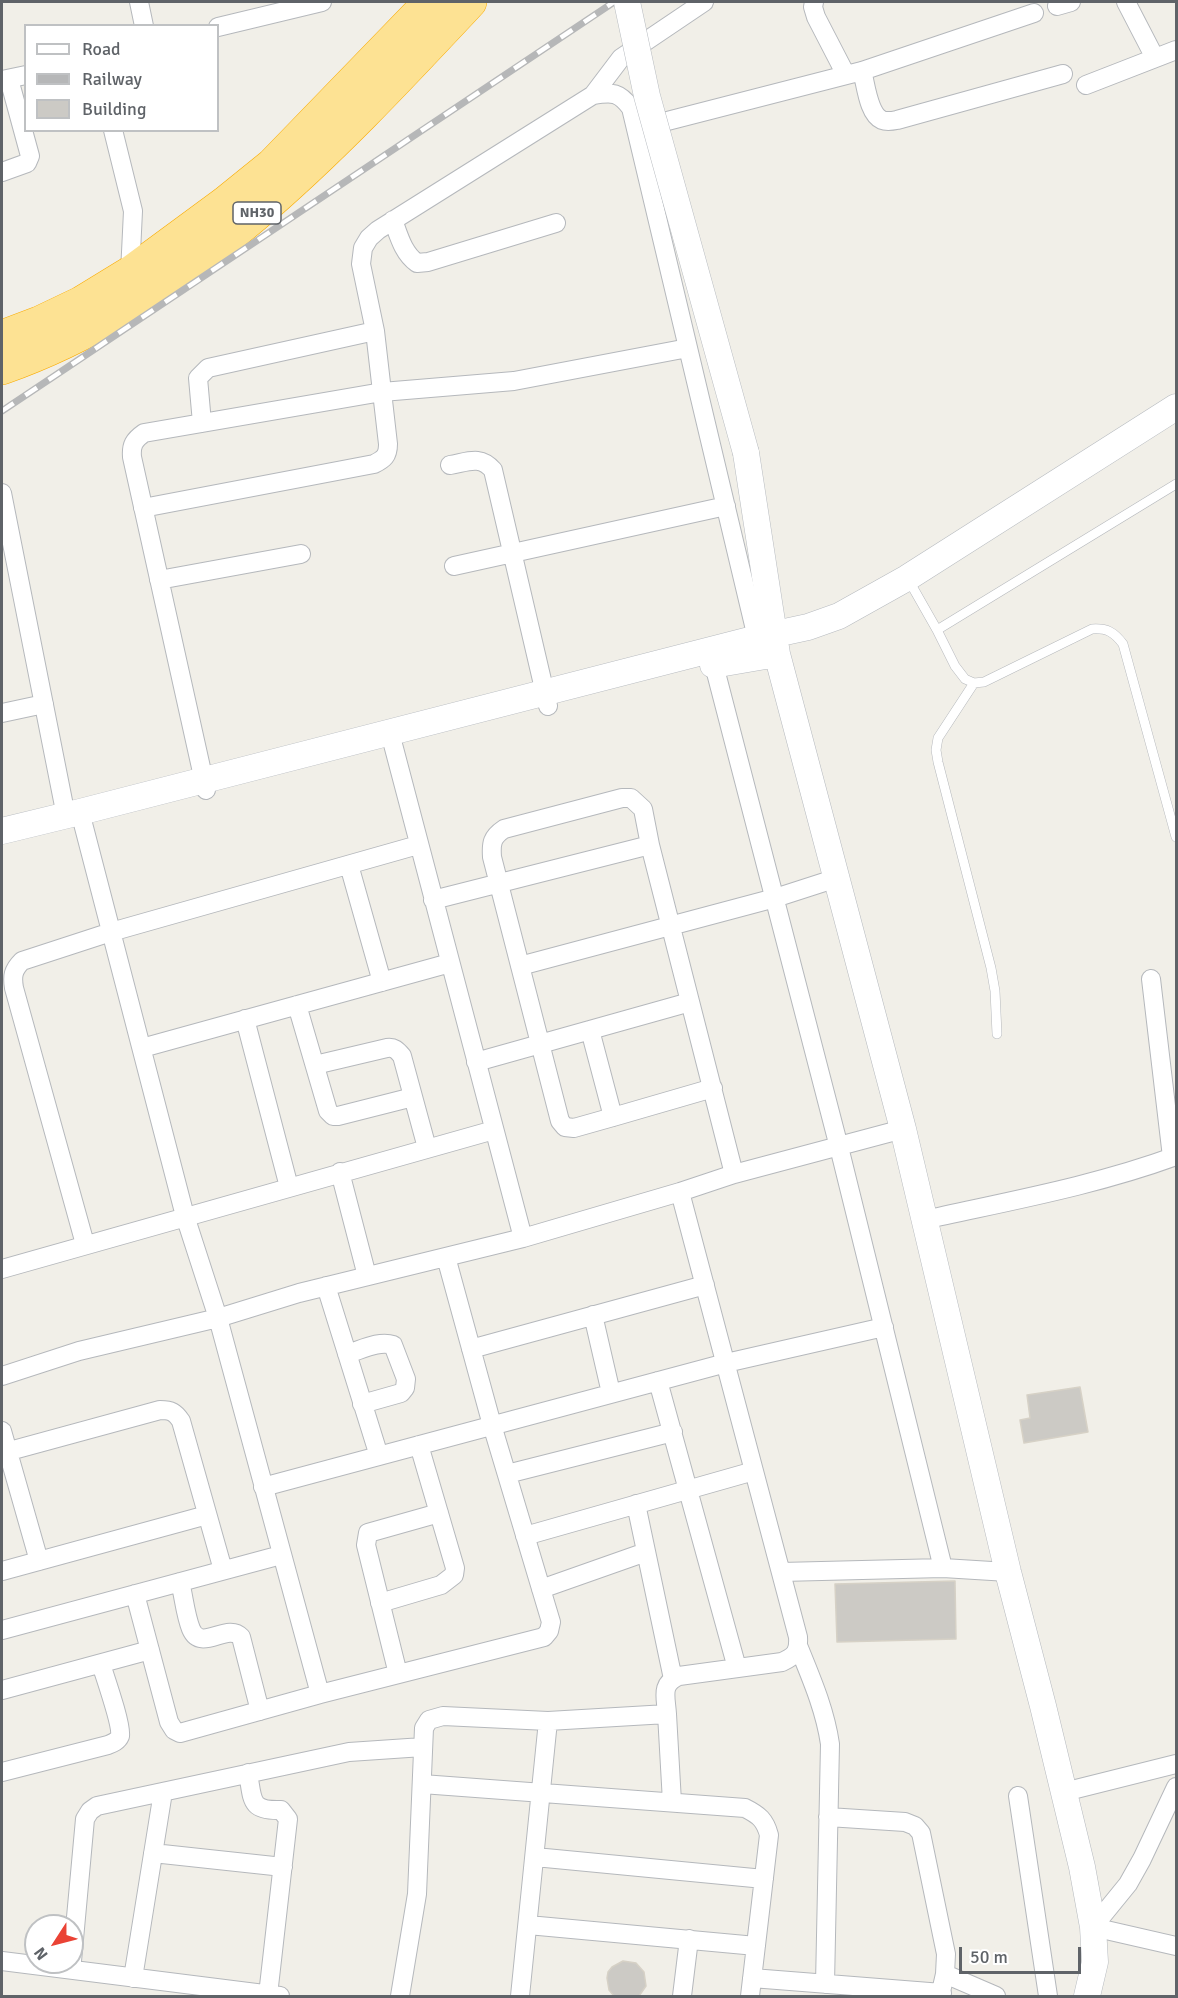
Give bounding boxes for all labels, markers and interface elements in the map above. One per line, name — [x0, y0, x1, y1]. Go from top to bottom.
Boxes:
legend — [24, 24, 219, 132]
text: Road — [82, 38, 121, 60]
text: Railway — [82, 68, 142, 90]
text: Building — [82, 98, 146, 120]
road number: NH30 — [233, 202, 281, 224]
north arrow — [24, 1914, 84, 1974]
scale bar — [962, 1935, 1084, 1973]
text: N — [30, 1943, 52, 1964]
text: 50 m — [970, 1946, 1008, 1968]

